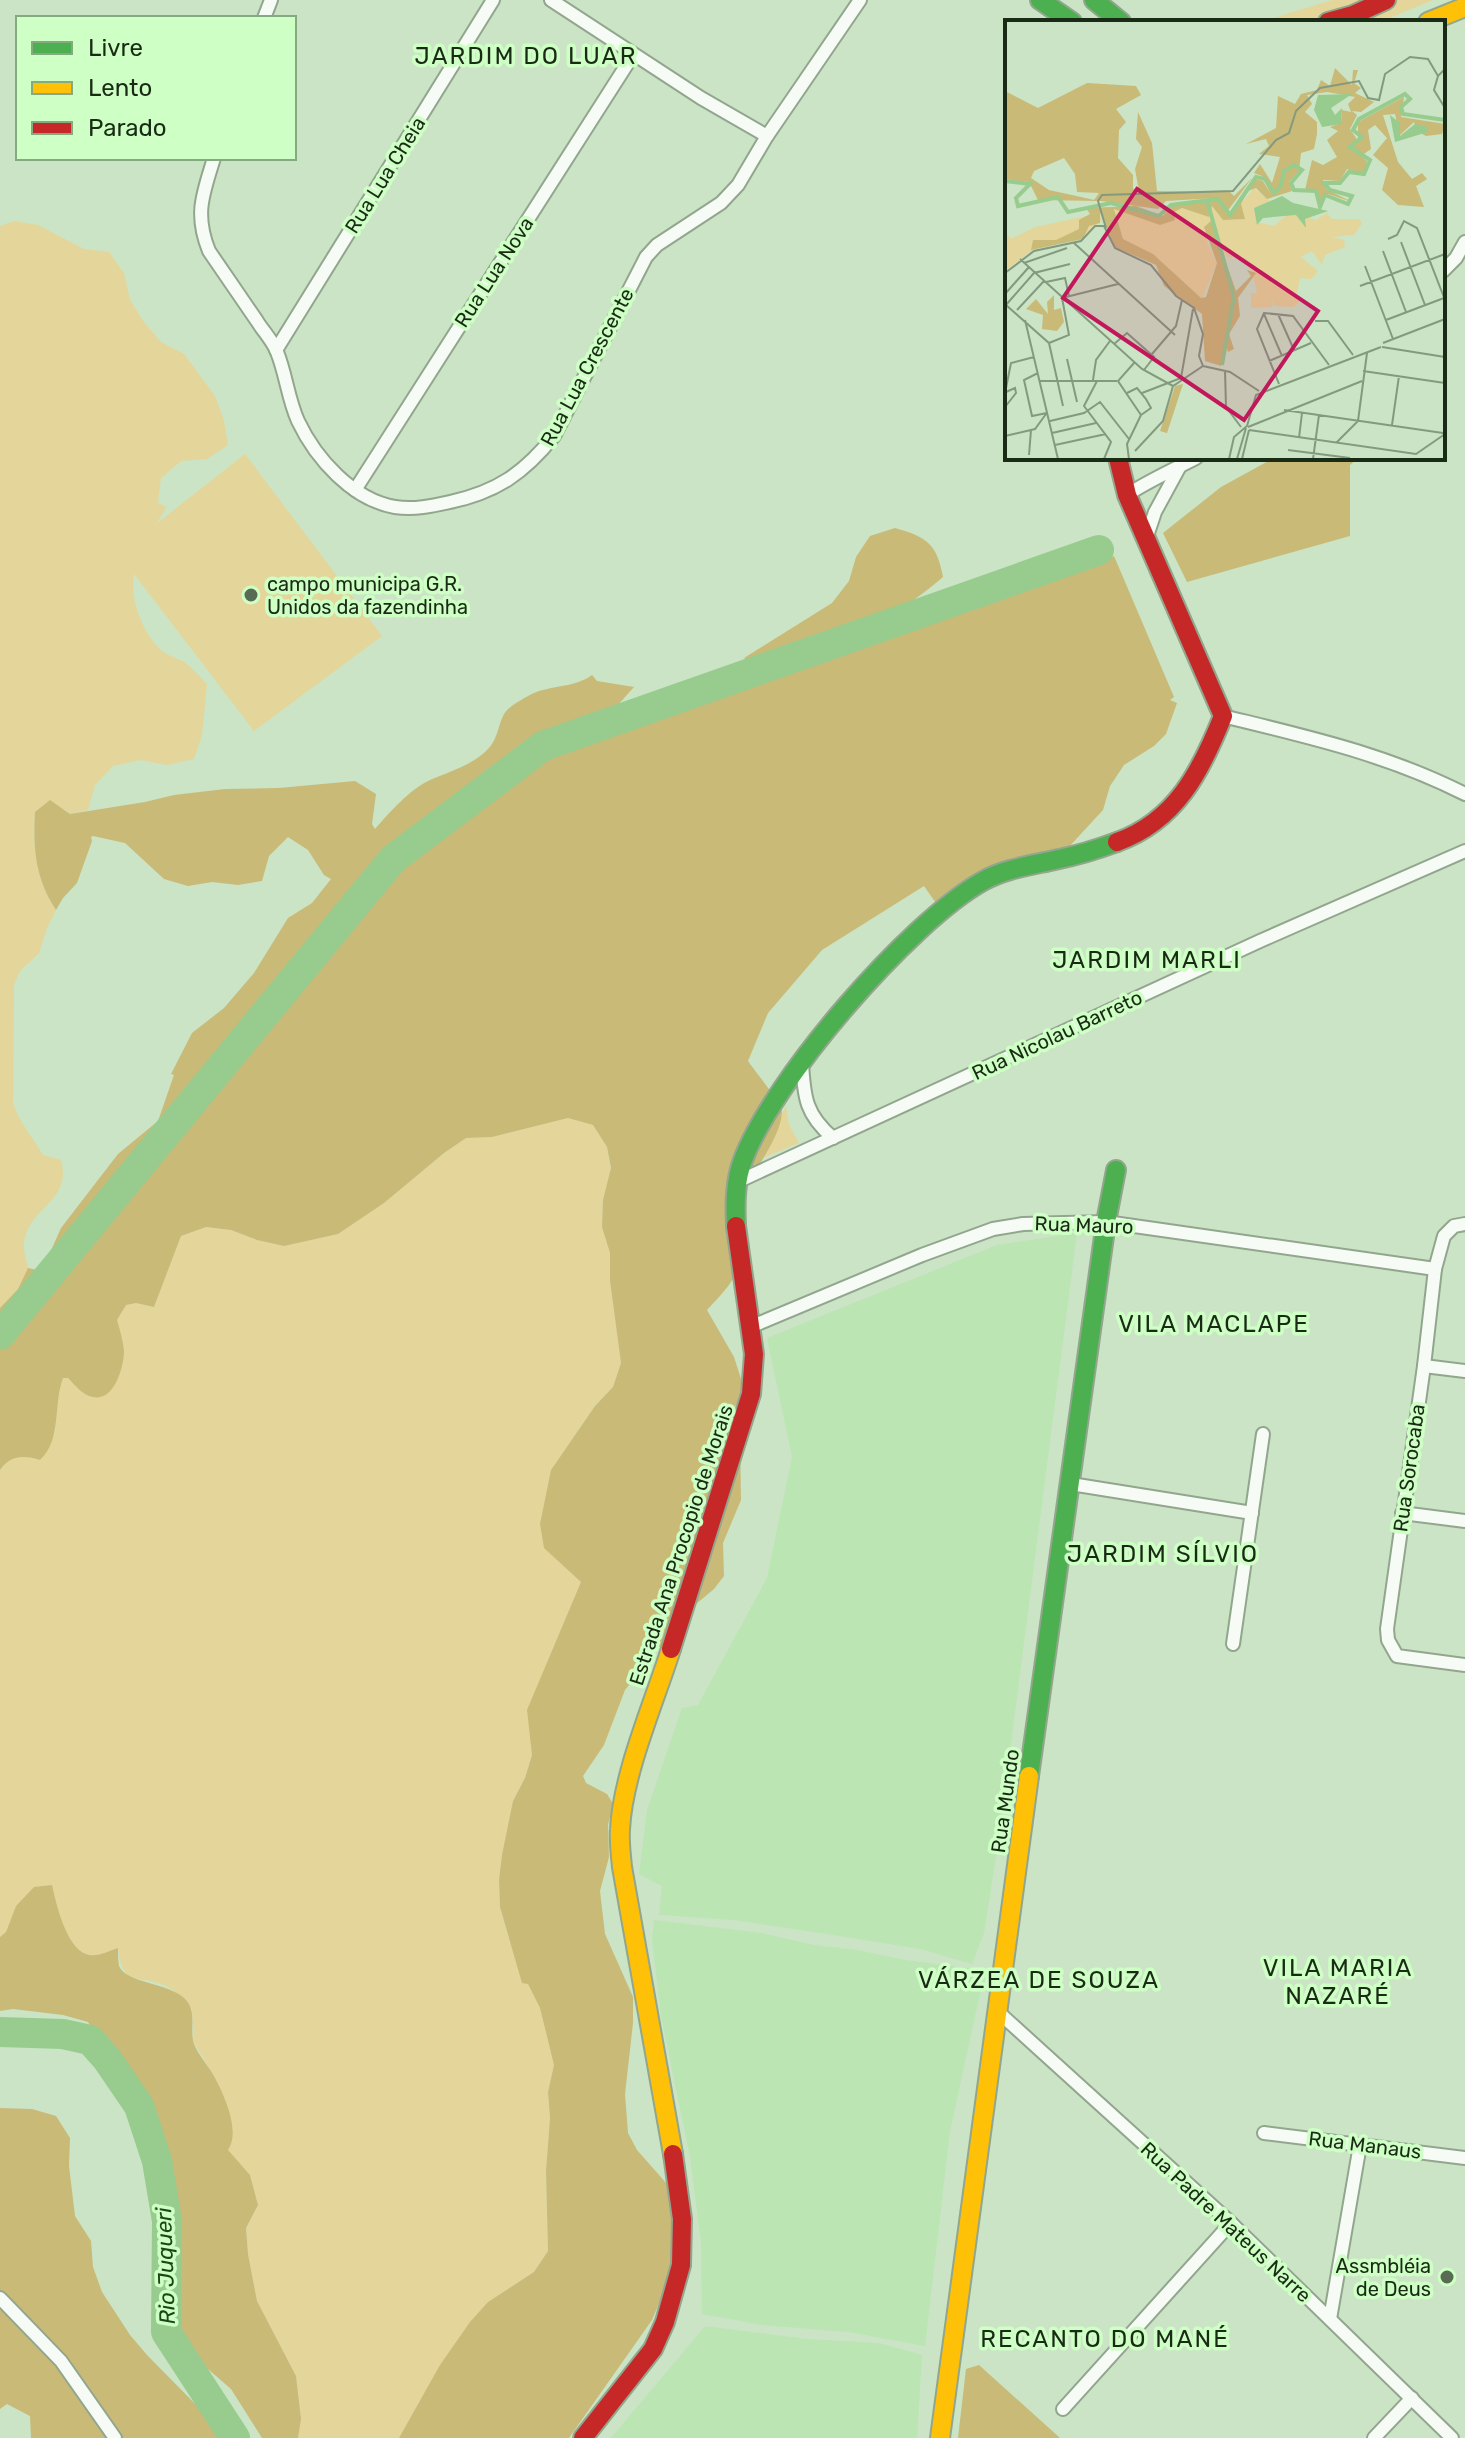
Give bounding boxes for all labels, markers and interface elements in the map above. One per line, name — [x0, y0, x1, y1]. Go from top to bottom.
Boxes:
legend — [16, 16, 296, 160]
inset map — [1005, 20, 1445, 460]
text: Livre — [88, 34, 143, 62]
district label: JARDIM DO LUAR — [415, 42, 637, 70]
text: Lento — [88, 74, 152, 102]
street label: Rua Lua Cheia — [340, 112, 430, 238]
text: Parado — [88, 114, 167, 142]
street label: Rua Lua Nova — [449, 212, 539, 332]
street label: Rua Lua Crescente — [535, 284, 639, 450]
place label: campo municipa G.R. Unidos da fazendinha — [267, 572, 468, 619]
marker: campo municipa G.R. Unidos da fazendinha — [242, 586, 260, 604]
district label: JARDIM MARLI — [1052, 946, 1242, 974]
street label: Rua Nicolau Barreto — [968, 985, 1146, 1085]
street label: Rua Mauro — [1034, 1211, 1134, 1239]
district label: VILA MACLAPE — [1118, 1310, 1310, 1338]
street label: Estrada Ana Procopio de Morais — [624, 1402, 738, 1688]
street label: Rua Sorocaba — [1388, 1403, 1430, 1533]
district label: JARDIM SÍLVIO — [1067, 1540, 1259, 1568]
street label: Rua Mundo — [986, 1748, 1024, 1854]
district label: VILA MARIA NAZARÉ — [1263, 1954, 1413, 2010]
district label: VÁRZEA DE SOUZA — [918, 1966, 1160, 1994]
street label: Rua Manaus — [1307, 2126, 1423, 2164]
street label: Rua Padre Mateus Narre — [1136, 2137, 1316, 2307]
water label: Rio Juqueri — [150, 2206, 181, 2325]
place label: Assmbléia de Deus — [1336, 2254, 1431, 2301]
marker: Assmbléia de Deus — [1438, 2268, 1456, 2286]
district label: RECANTO DO MANÉ — [980, 2325, 1230, 2353]

